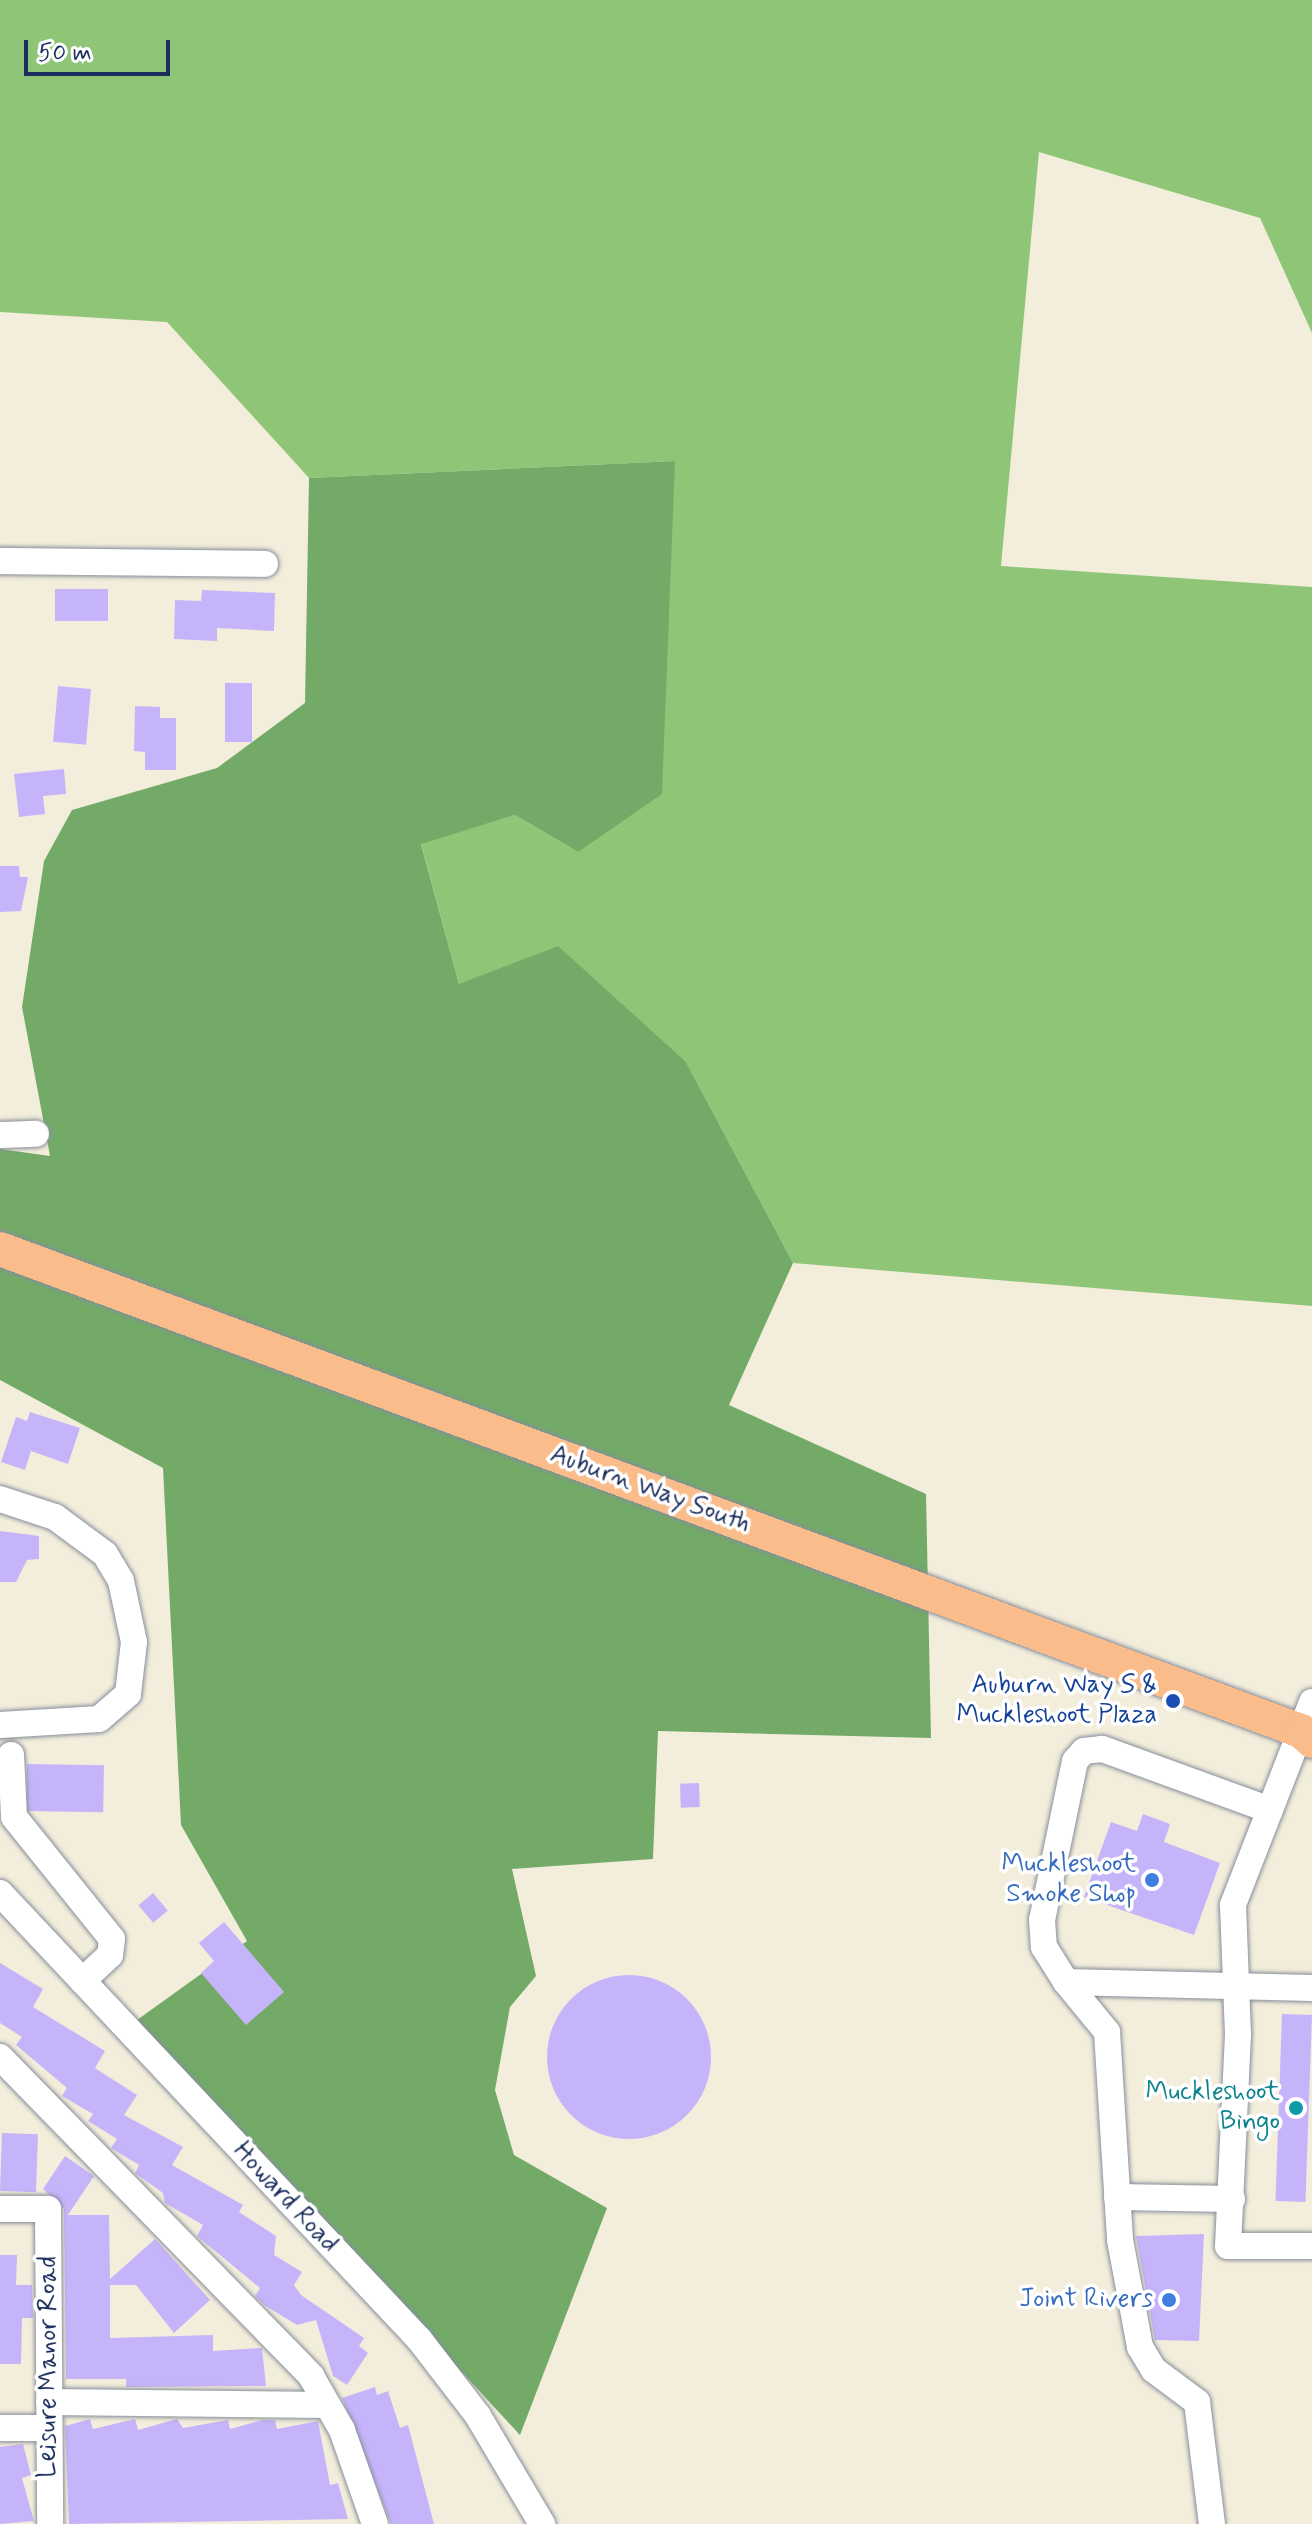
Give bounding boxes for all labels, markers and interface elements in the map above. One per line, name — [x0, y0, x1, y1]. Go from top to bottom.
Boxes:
scale bar — [28, 24, 174, 74]
text: 50 m — [38, 38, 92, 69]
street label: Auburn Way South — [548, 1440, 752, 1540]
place label: Auburn Way S & Muckleshoot Plaza — [954, 1670, 1157, 1732]
marker: Auburn Way S & Muckleshoot Plaza — [1164, 1692, 1182, 1710]
place label: Muckleshoot Smoke Shop — [1001, 1849, 1136, 1910]
marker: Muckleshoot Smoke Shop — [1143, 1871, 1161, 1889]
place label: Muckleshoot Bingo — [1145, 2077, 1280, 2138]
marker: Muckleshoot Bingo — [1287, 2099, 1305, 2117]
street label: Howard Road — [226, 2136, 344, 2260]
street label: Leisure Manor Road — [33, 2257, 65, 2477]
place label: Joint Rivers — [1019, 2284, 1153, 2316]
marker: Joint Rivers — [1160, 2291, 1178, 2309]

